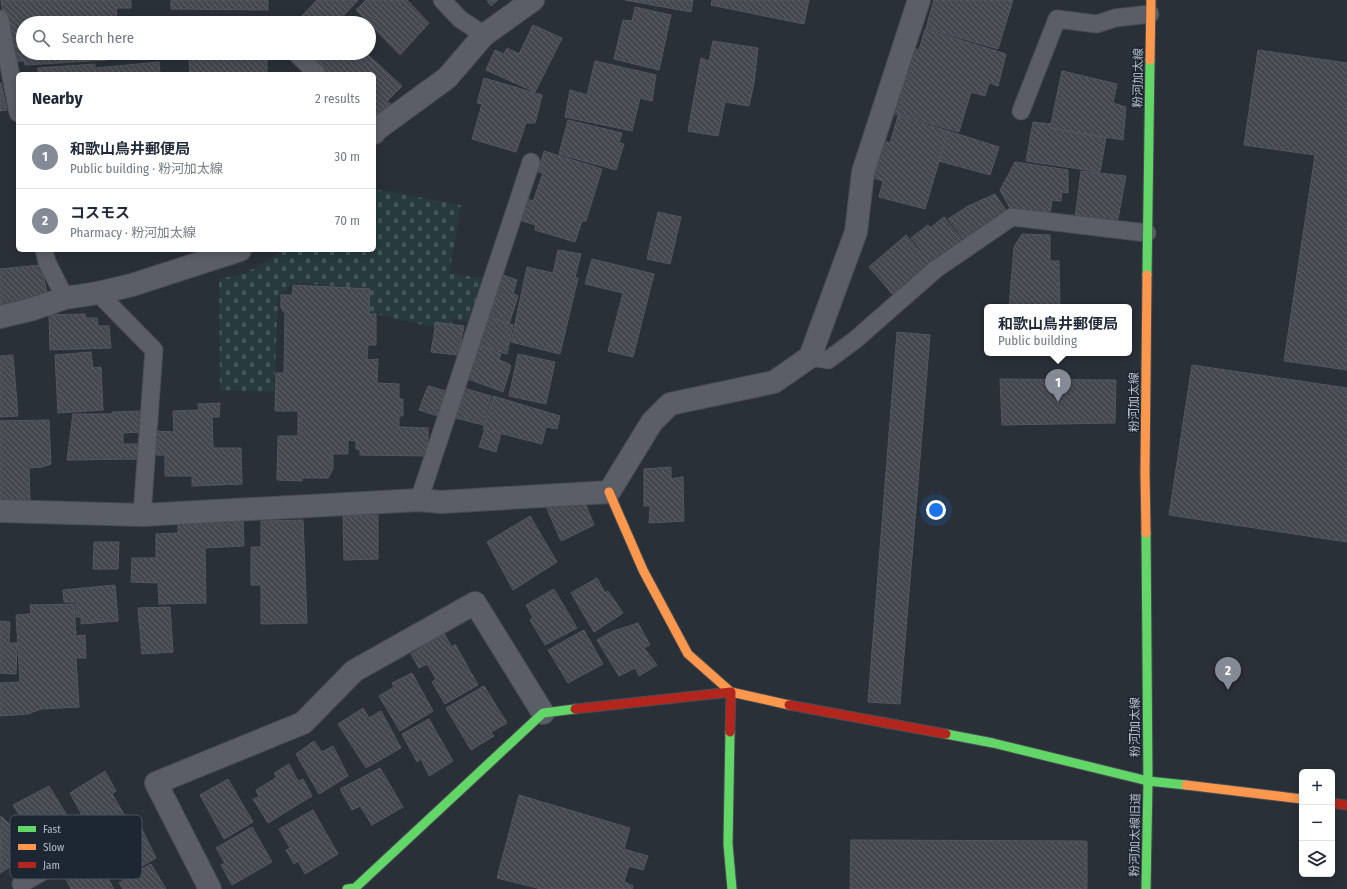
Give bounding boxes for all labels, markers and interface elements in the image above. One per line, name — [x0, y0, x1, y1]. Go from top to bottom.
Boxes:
search box — [16, 16, 376, 60]
icon: search — [30, 27, 52, 49]
text: Search here — [62, 29, 134, 47]
street label: 粉河加太線 — [1130, 48, 1146, 108]
text: Nearby — [32, 88, 83, 109]
text: 2 results — [315, 91, 360, 106]
text: 和歌山鳥井郵便局 — [70, 140, 190, 158]
text: 1 — [42, 149, 48, 164]
text: 30 m — [334, 149, 360, 164]
text: Public building · 粉河加太線 — [70, 161, 223, 176]
text: コスモス — [70, 204, 130, 222]
text: 2 — [42, 213, 48, 228]
text: 70 m — [335, 213, 360, 228]
text: Pharmacy · 粉河加太線 — [70, 225, 196, 240]
popup — [984, 304, 1132, 356]
text: 和歌山鳥井郵便局 — [998, 315, 1118, 333]
text: Public building — [998, 333, 1077, 348]
pin: 1 — [1045, 369, 1071, 402]
street label: 粉河加太線 — [1127, 372, 1141, 432]
your location — [926, 500, 946, 520]
pin: 2 — [1215, 657, 1241, 690]
street label: 粉河加太線 — [1128, 697, 1142, 757]
map controls — [1299, 769, 1335, 877]
button: + — [1299, 769, 1335, 805]
street label: 粉河加太線旧道 — [1127, 793, 1143, 877]
button: − — [1299, 805, 1335, 841]
legend — [10, 815, 142, 879]
text: Fast — [43, 823, 61, 836]
text: Slow — [43, 841, 64, 854]
button: layers — [1299, 841, 1335, 877]
text: Jam — [43, 859, 60, 872]

